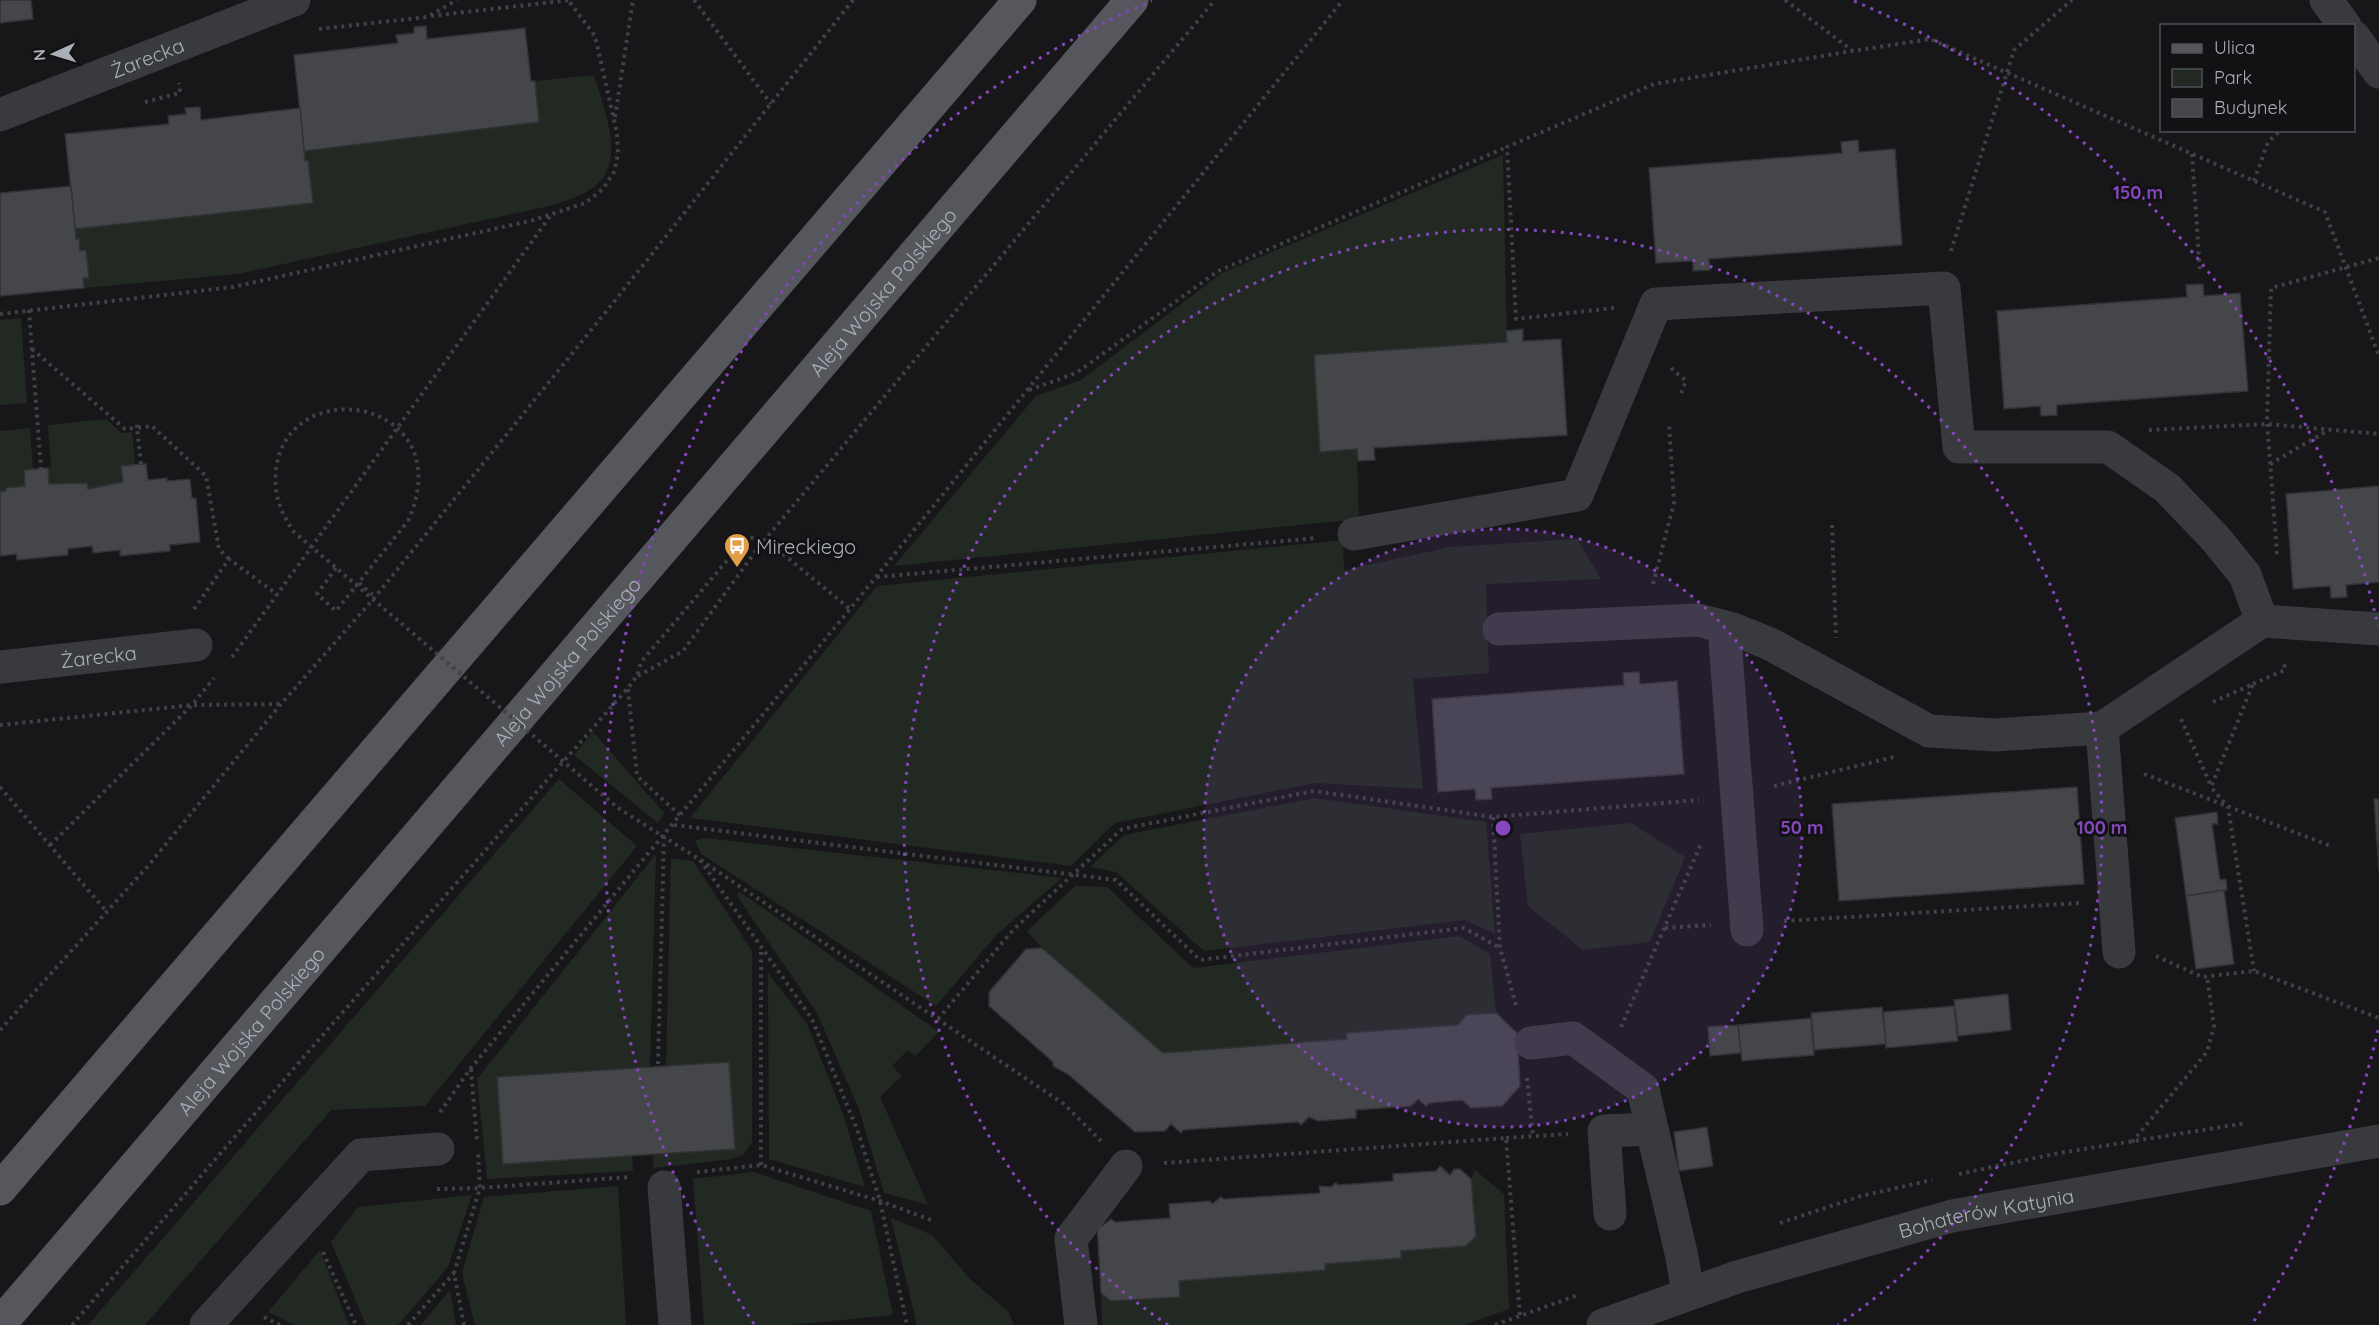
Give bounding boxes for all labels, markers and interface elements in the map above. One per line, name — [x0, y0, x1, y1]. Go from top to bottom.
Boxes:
north arrow — [24, 24, 84, 84]
legend — [2160, 24, 2355, 132]
street label: Żarecka — [107, 32, 187, 83]
text: Ulica — [2214, 36, 2255, 59]
text: N — [29, 48, 49, 62]
text: Park — [2214, 66, 2252, 89]
text: Budynek — [2214, 96, 2287, 119]
text: 150 m — [2113, 181, 2163, 204]
street label: Aleja Wojska Polskiego — [803, 202, 962, 381]
bus stop icon: Mireckiego — [722, 531, 752, 569]
place label: Mireckiego — [756, 534, 856, 559]
street label: Aleja Wojska Polskiego — [488, 572, 646, 751]
street label: Żarecka — [59, 639, 138, 673]
text: 50 m — [1780, 816, 1824, 839]
text: 100 m — [2077, 816, 2127, 839]
centre of rings — [1493, 818, 1513, 838]
street label: Aleja Wojska Polskiego — [172, 941, 330, 1120]
street label: Bohaterów Katynia — [1896, 1182, 2076, 1243]

